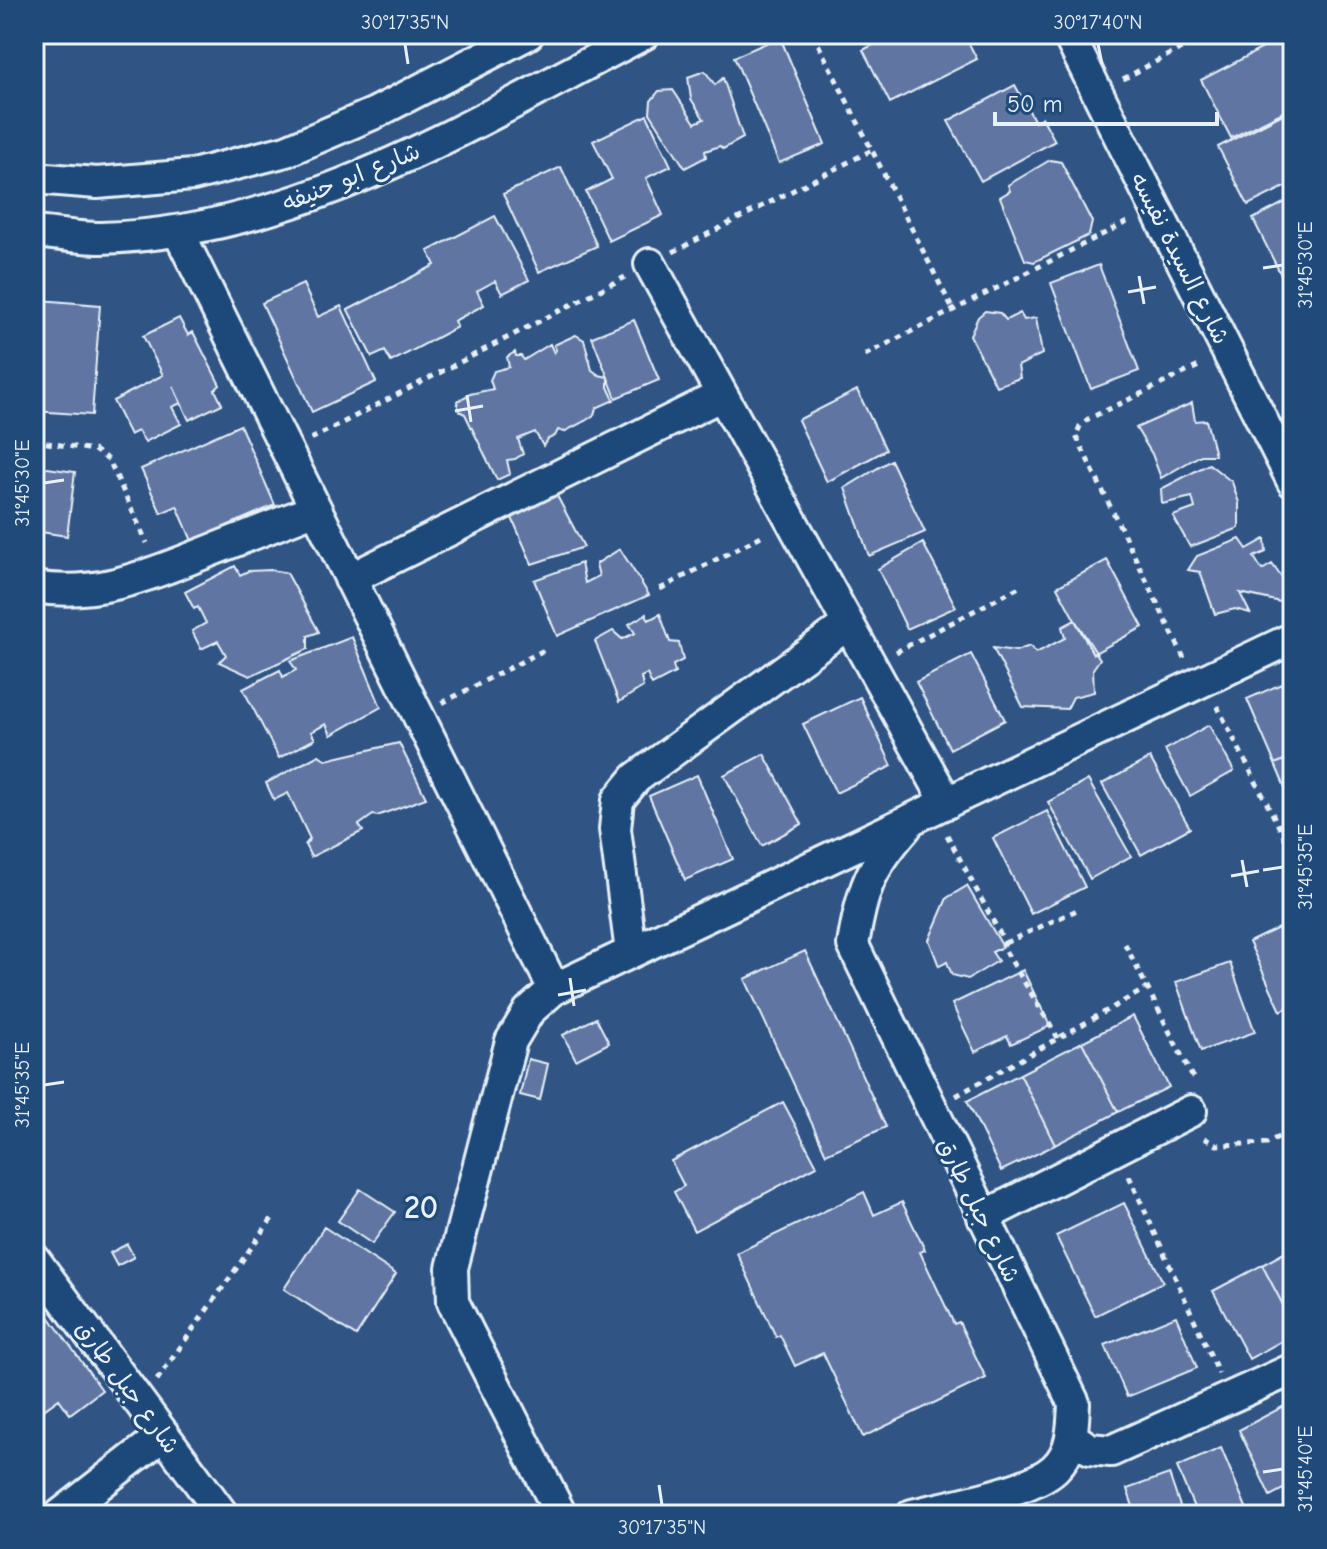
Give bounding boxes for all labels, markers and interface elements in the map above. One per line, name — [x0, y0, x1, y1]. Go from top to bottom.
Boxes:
text: 30°17'35"N — [361, 11, 449, 34]
text: 30°17'40"N — [1053, 11, 1143, 34]
scale bar — [995, 76, 1217, 126]
text: 50 m — [1007, 90, 1063, 118]
street label: شارع ابو حنيفه — [278, 137, 425, 220]
street label: شارع السيدة نفيسه — [1122, 167, 1236, 350]
text: 31°45'30"E — [1294, 221, 1317, 309]
text: 31°45'30"E — [11, 439, 34, 527]
text: 31°45'35"E — [1294, 824, 1317, 910]
text: 31°45'35"E — [11, 1042, 34, 1128]
street label: شارع جبل طارق — [929, 1133, 1026, 1288]
district label: 20 — [404, 1189, 438, 1226]
street label: شارع جبل طارق — [68, 1315, 186, 1461]
text: 31°45'40"E — [1294, 1426, 1317, 1512]
text: 30°17'35"N — [618, 1516, 706, 1539]

